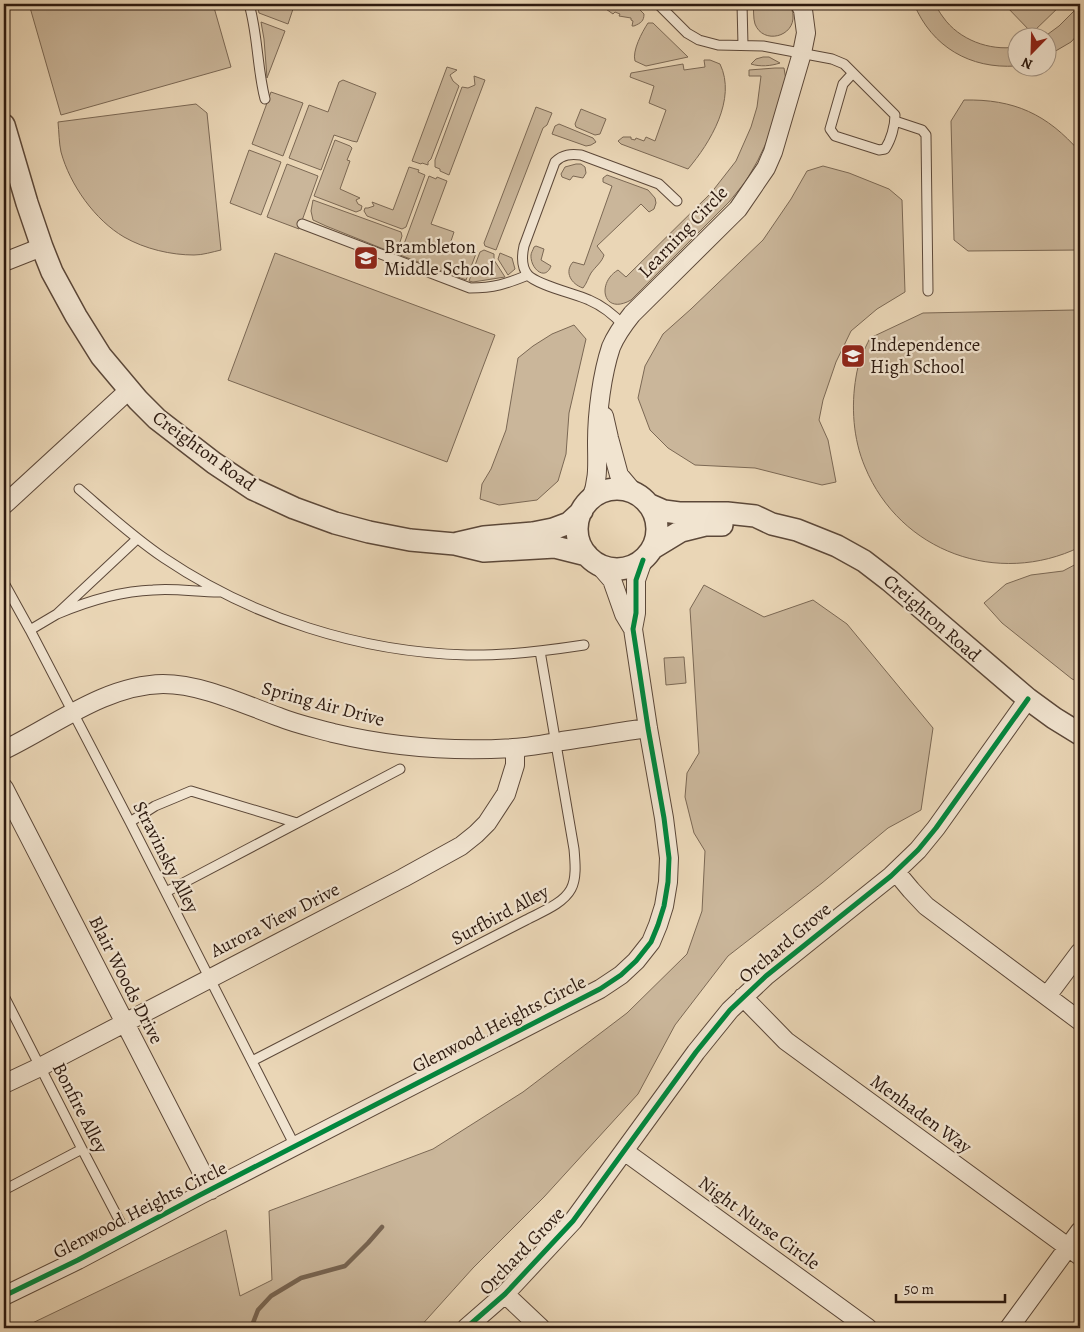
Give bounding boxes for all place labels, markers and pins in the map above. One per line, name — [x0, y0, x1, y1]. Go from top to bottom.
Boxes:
place label: Brambleton Middle School — [384, 234, 494, 282]
school or university icon: Brambleton Middle School — [353, 245, 379, 271]
place label: Independence High School — [870, 332, 980, 380]
school or university icon: Independence High School — [840, 343, 866, 369]

